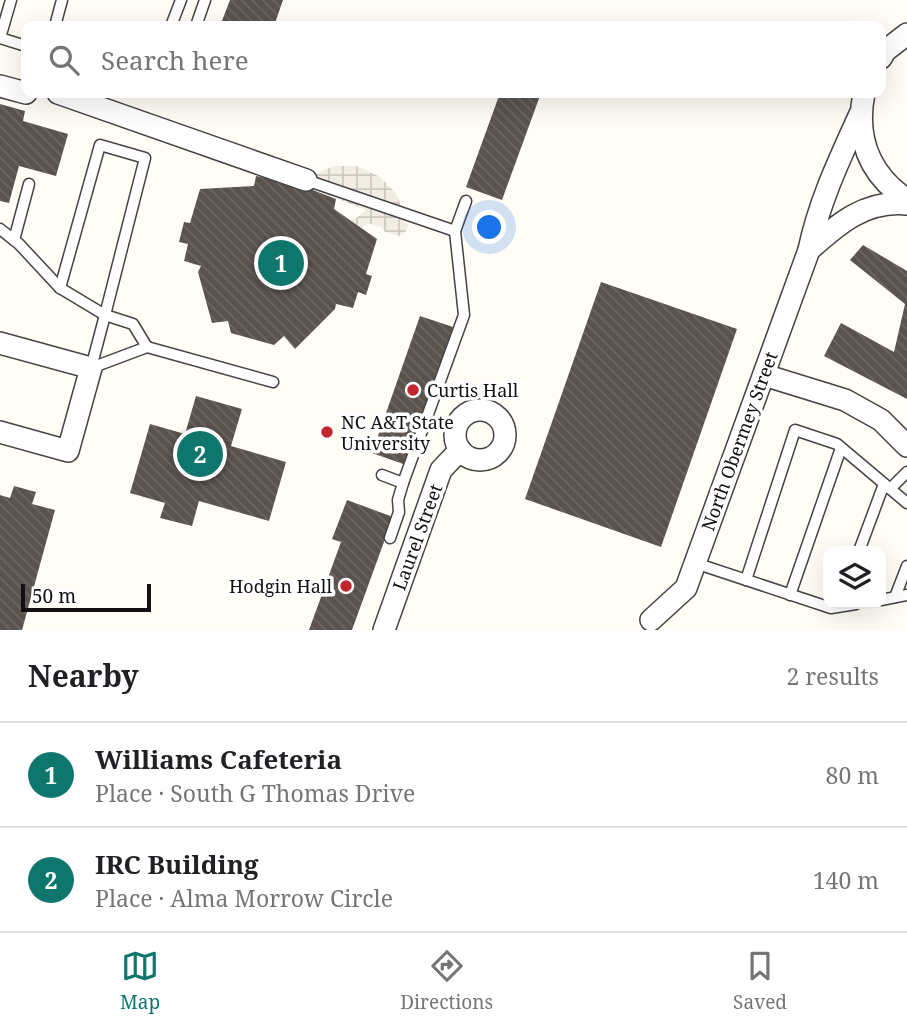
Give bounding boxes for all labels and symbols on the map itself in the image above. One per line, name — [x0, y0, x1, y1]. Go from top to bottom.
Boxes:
your location — [472, 210, 506, 244]
pin: 1 — [258, 237, 304, 289]
street label: North Obermey Street — [695, 348, 783, 534]
place label: Curtis Hall — [427, 378, 519, 402]
marker: Curtis Hall — [405, 382, 421, 398]
place label: NC A&T State University — [341, 410, 454, 455]
marker: NC A&T State University — [319, 424, 335, 440]
pin: 2 — [177, 428, 223, 480]
street label: Laurel Street — [387, 481, 447, 593]
place label: Hodgin Hall — [229, 574, 332, 598]
marker: Hodgin Hall — [338, 578, 354, 594]
scale bar — [21, 581, 150, 613]

